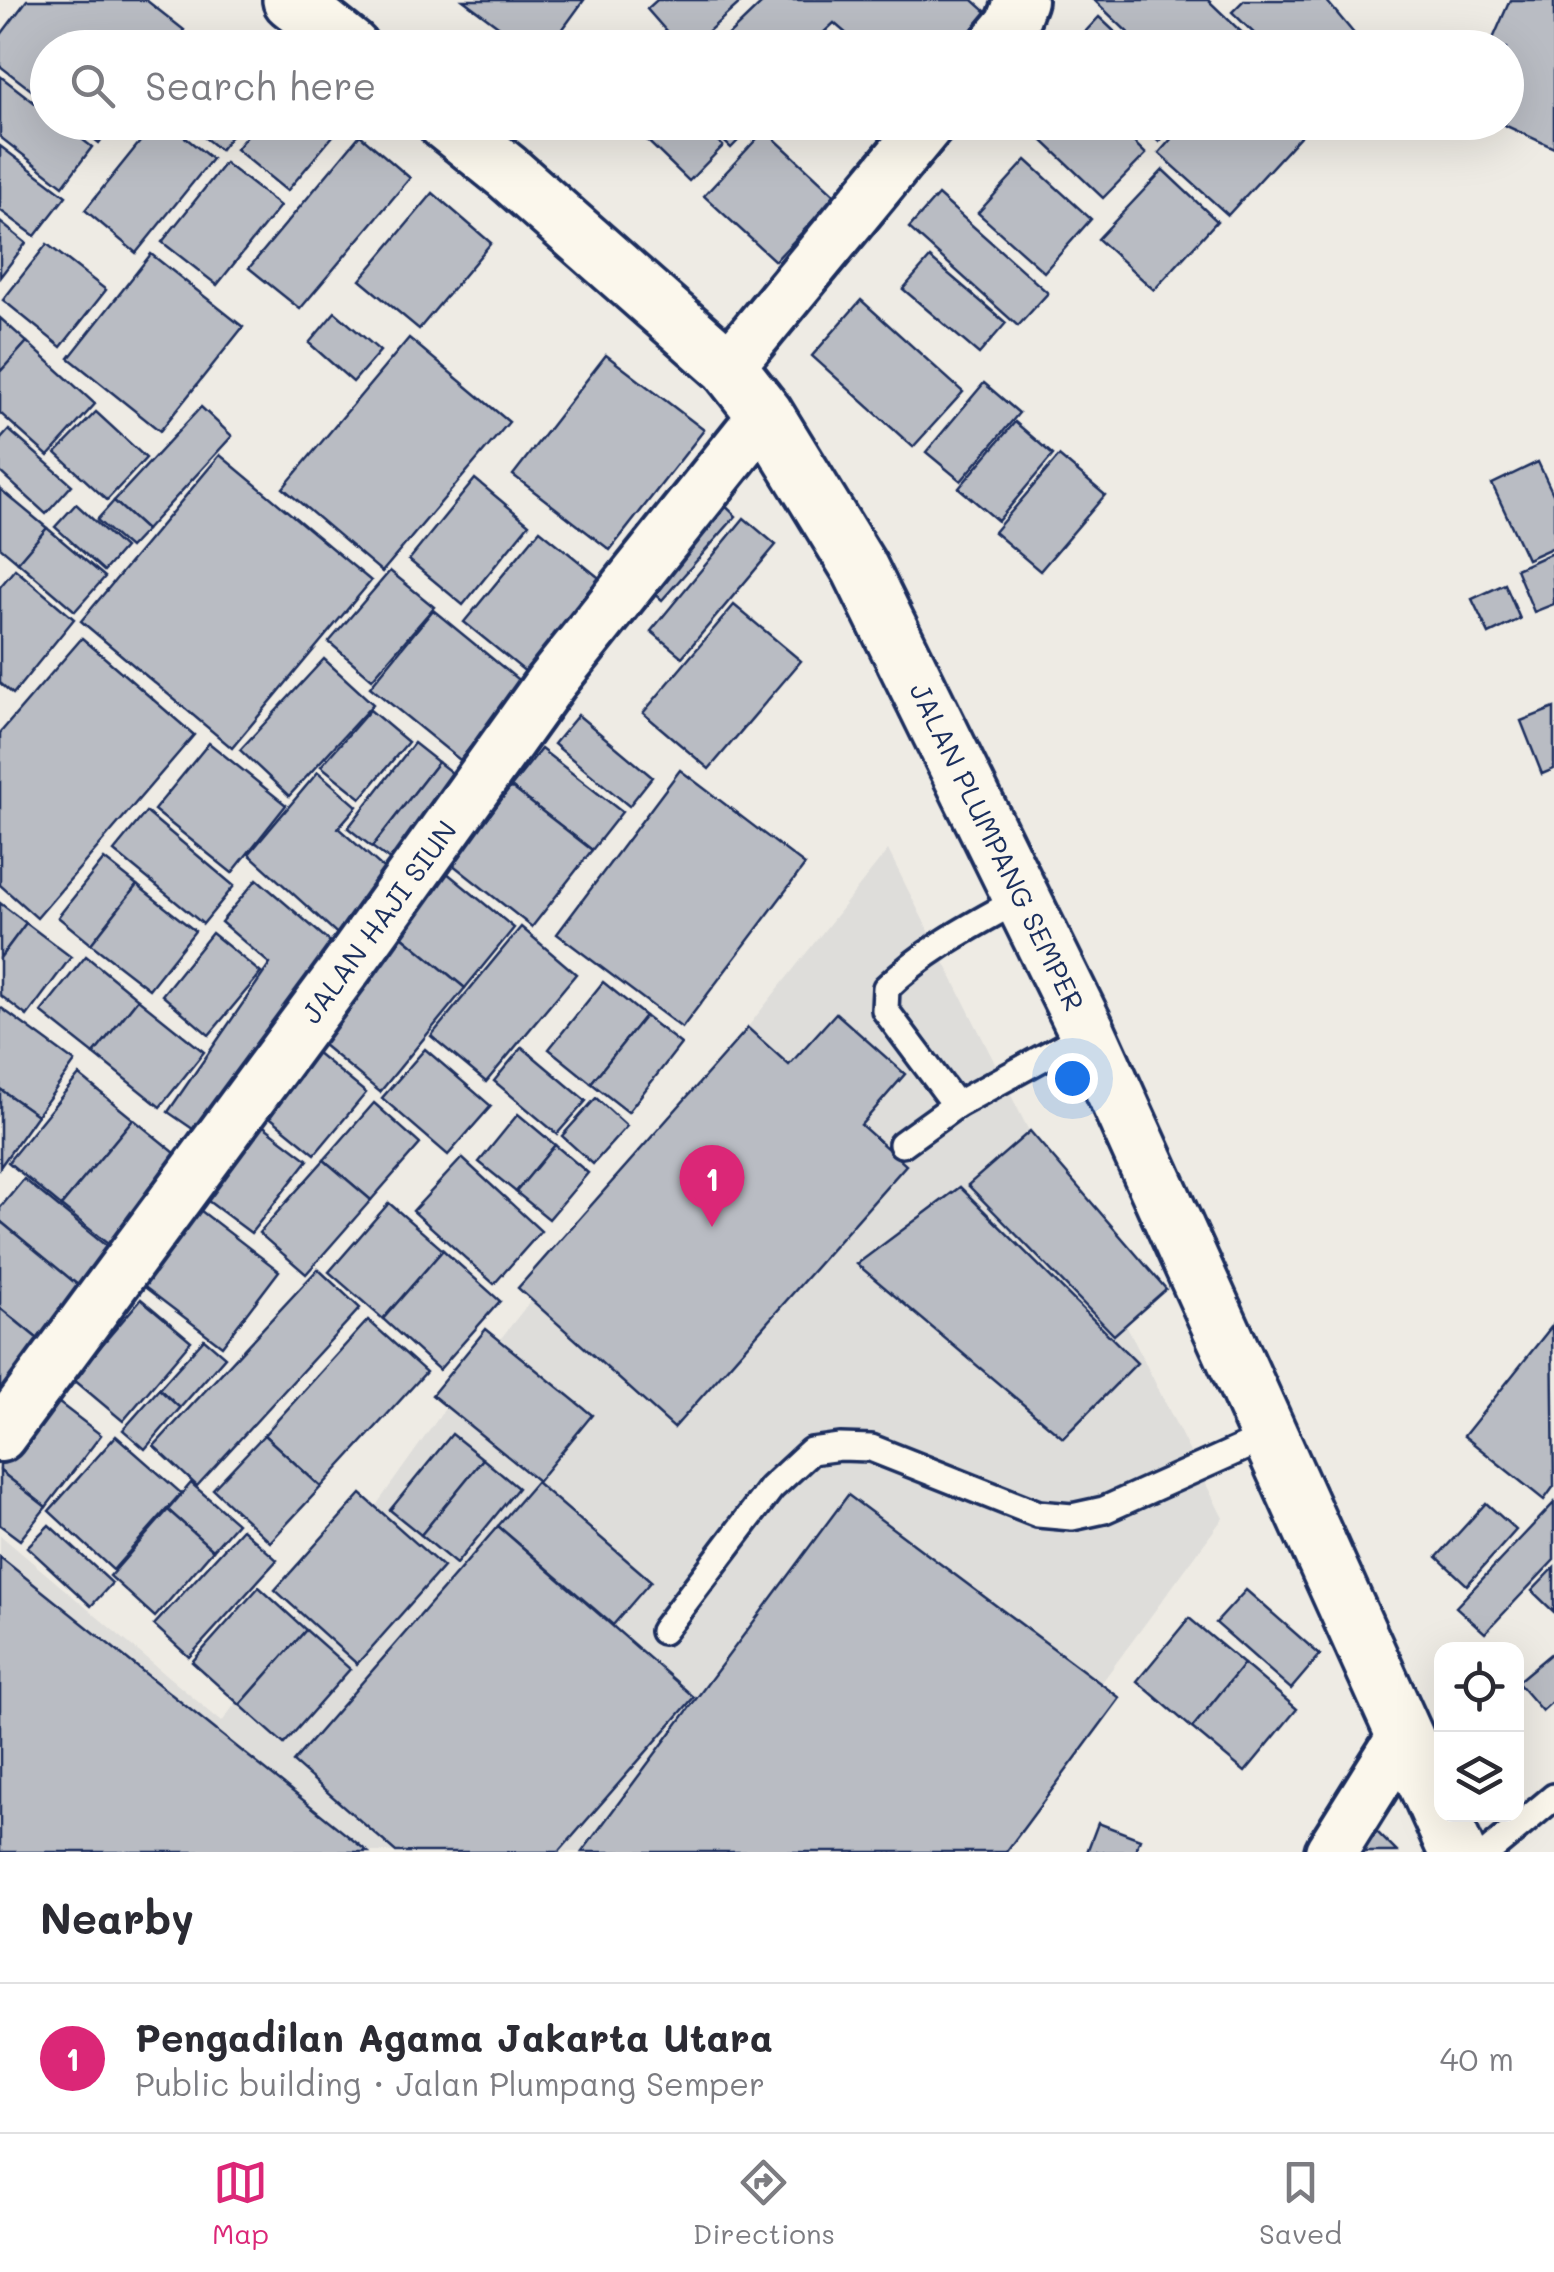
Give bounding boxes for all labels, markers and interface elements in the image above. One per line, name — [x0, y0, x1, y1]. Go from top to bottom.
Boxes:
search box — [30, 30, 1524, 140]
icon: search — [65, 58, 120, 113]
text: Search here — [145, 60, 376, 110]
street label: JALAN PLUMPANG SEMPER — [903, 676, 1093, 1017]
street label: JALAN HAJI SIUN — [293, 813, 464, 1030]
your location — [1047, 1053, 1098, 1104]
pin: 1 — [680, 1144, 744, 1227]
map controls — [1434, 1642, 1524, 1822]
button: locate — [1434, 1642, 1524, 1732]
button: layers — [1434, 1732, 1524, 1822]
text: Nearby — [40, 1890, 194, 1945]
text: Pengadilan Agama Jakarta Utara — [135, 2012, 773, 2062]
text: 1 — [65, 2037, 80, 2079]
text: 40 m — [1440, 2037, 1514, 2079]
text: Public building · Jalan Plumpang Semper — [135, 2062, 765, 2104]
tab: Map — [212, 2155, 269, 2251]
tab: Directions — [693, 2155, 835, 2251]
tab: Saved — [1259, 2155, 1342, 2251]

